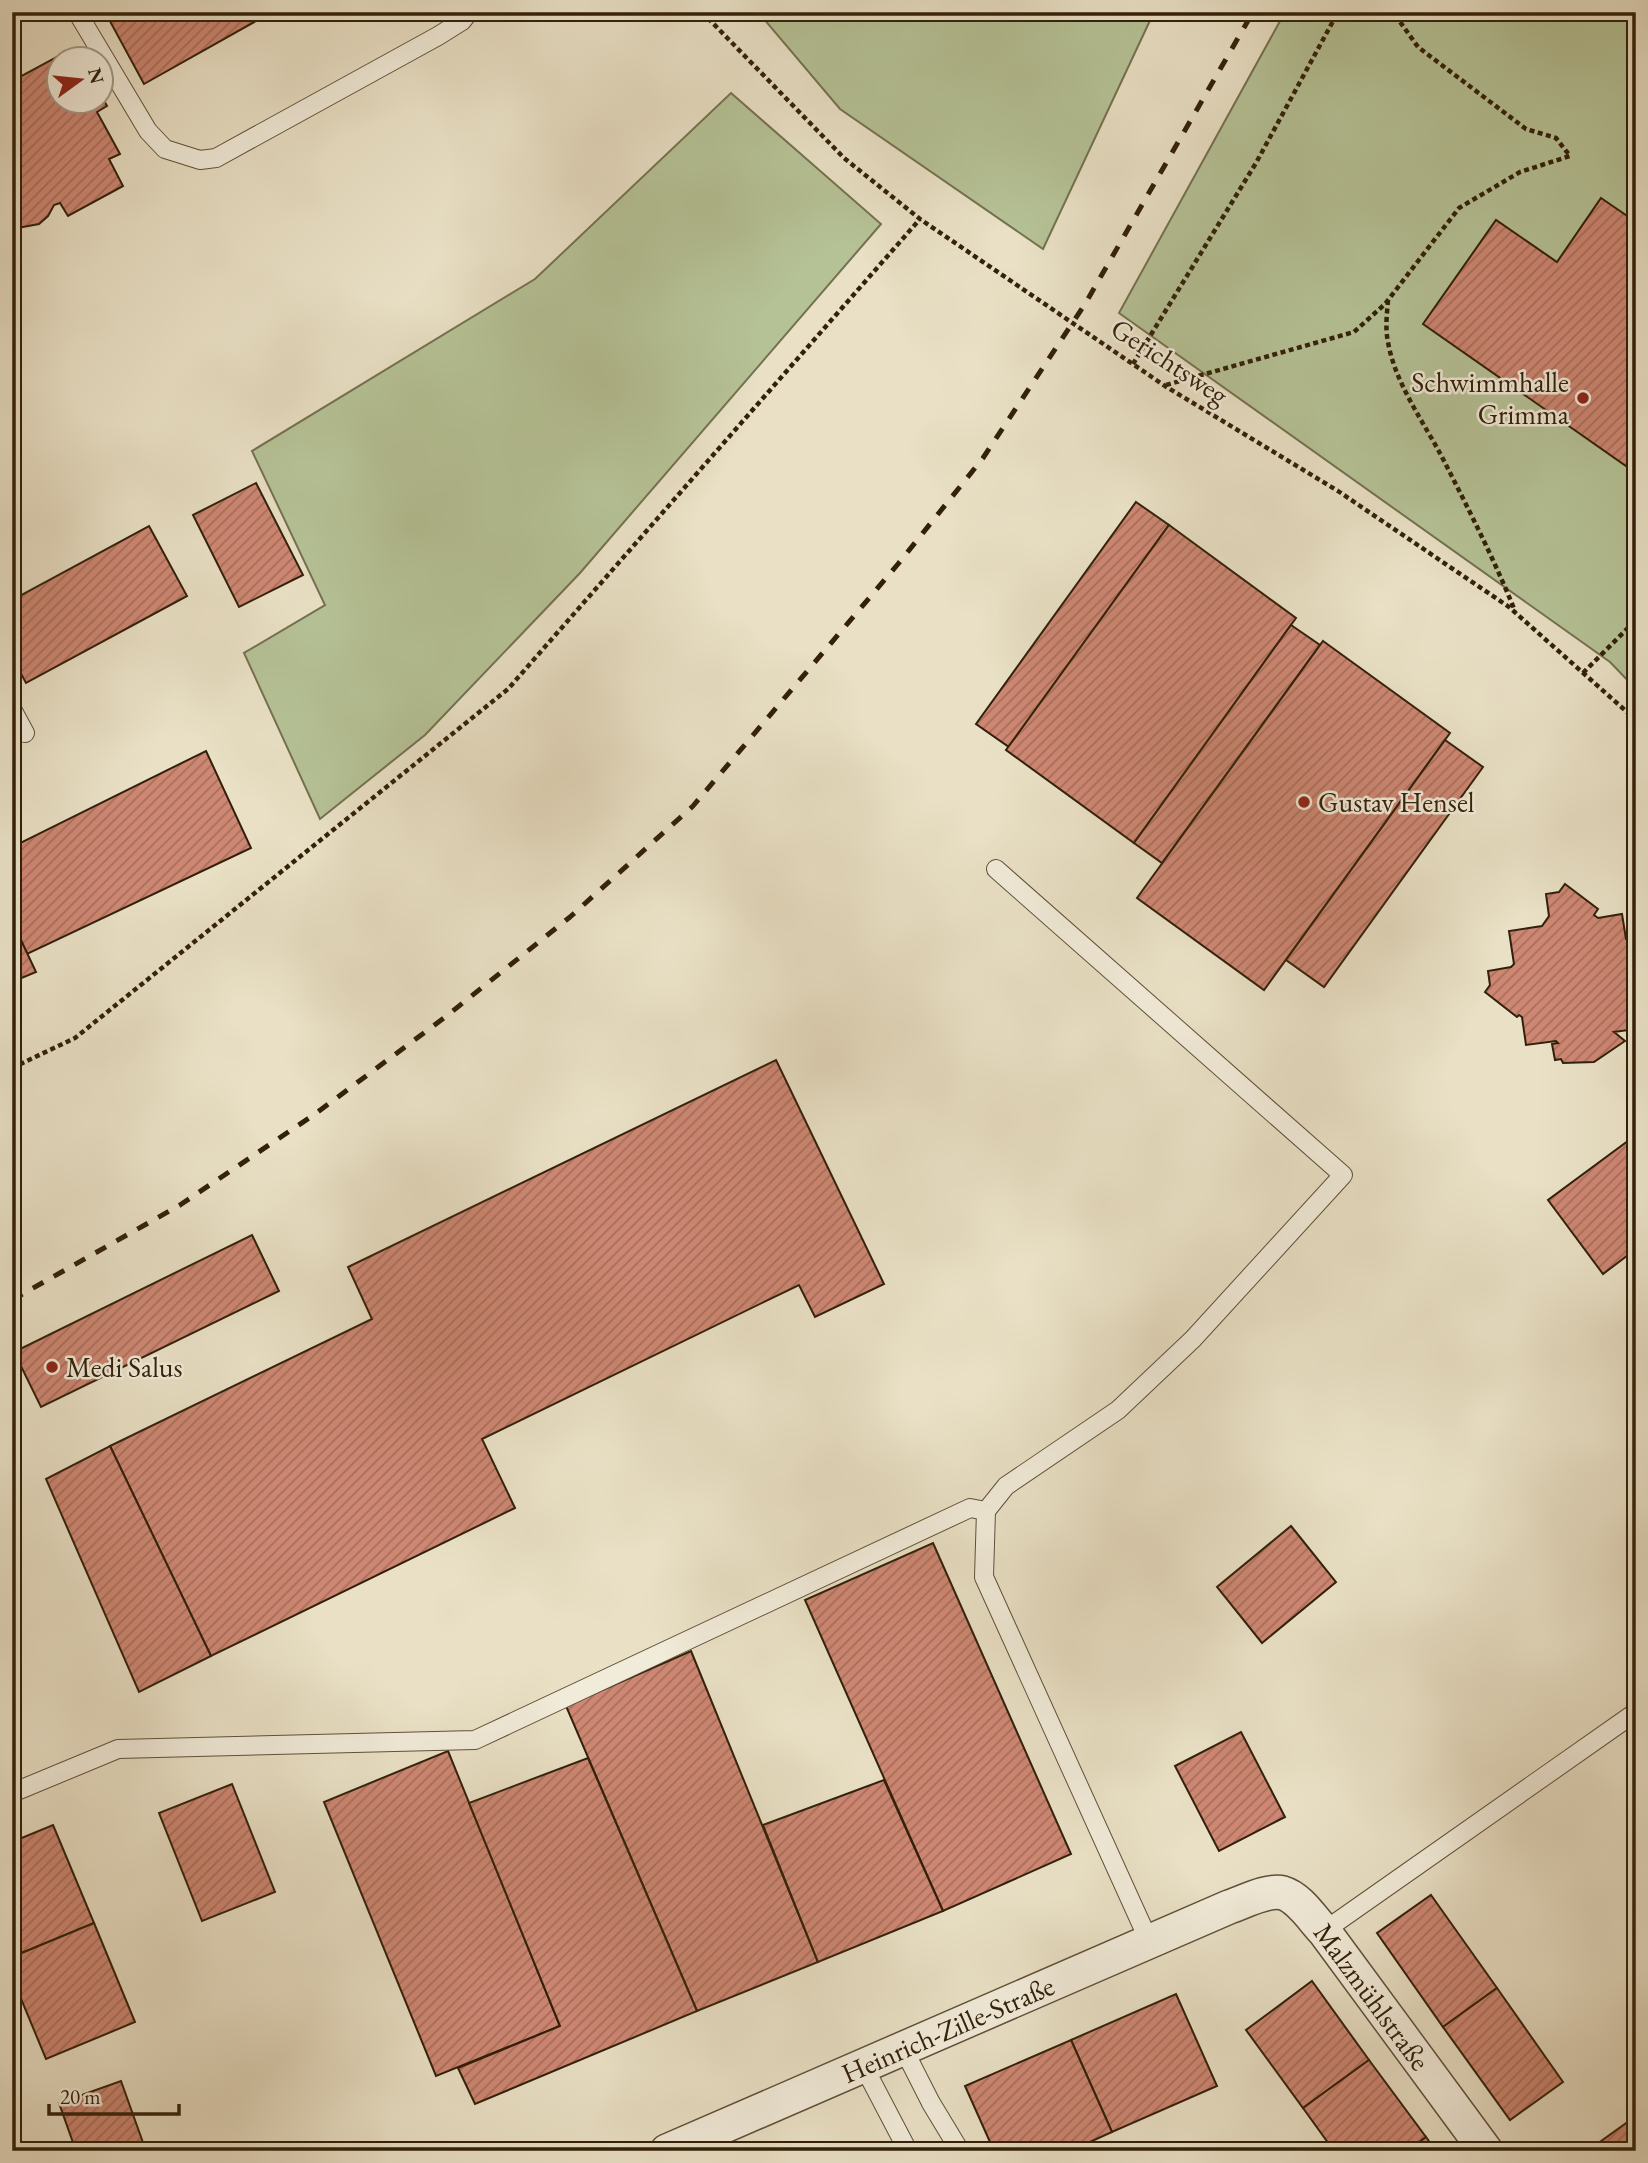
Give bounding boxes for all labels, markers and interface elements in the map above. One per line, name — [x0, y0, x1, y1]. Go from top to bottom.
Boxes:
north arrow — [46, 46, 116, 116]
text: N — [82, 65, 110, 87]
street label: Gerichtsweg — [1105, 310, 1236, 413]
place label: Schwimmhalle Grimma — [1411, 364, 1570, 432]
marker: Schwimmhalle Grimma — [1575, 390, 1591, 406]
place label: Gustav Hensel — [1318, 784, 1475, 820]
marker: Gustav Hensel — [1296, 794, 1312, 810]
place label: Medi Salus — [66, 1349, 183, 1385]
marker: Medi Salus — [44, 1359, 60, 1375]
street label: Malzmühlstraße — [1306, 1916, 1438, 2077]
street label: Heinrich-Zille-Straße — [836, 1967, 1060, 2091]
scale bar — [49, 2072, 178, 2116]
text: 20 m — [60, 2083, 101, 2110]

